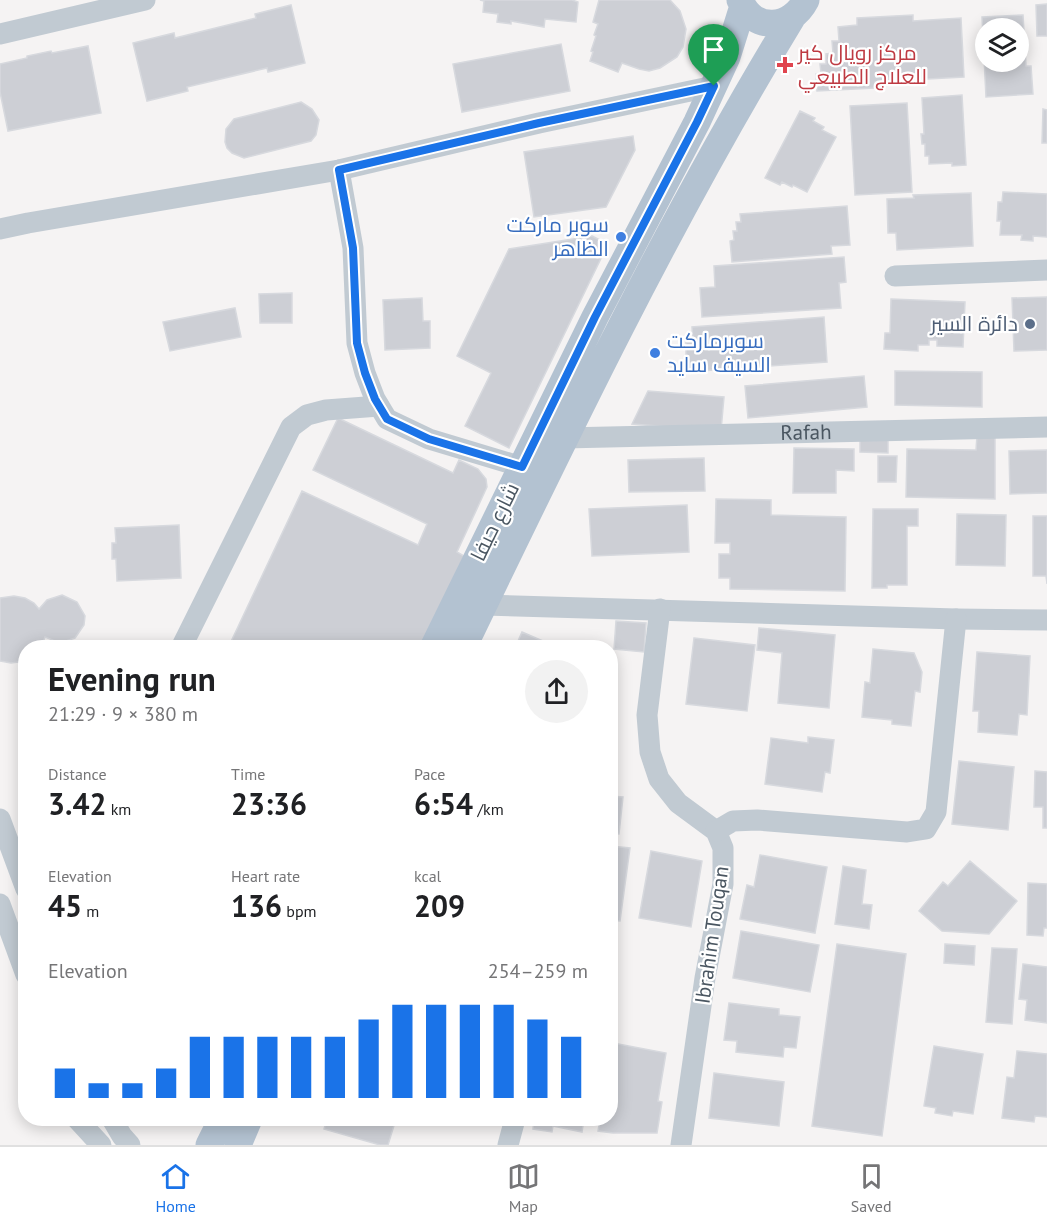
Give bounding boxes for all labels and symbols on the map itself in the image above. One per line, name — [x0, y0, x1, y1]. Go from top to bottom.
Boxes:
pin — [688, 24, 739, 86]
place label: مركز رويال كير للعلاج الطبيعي — [797, 39, 927, 93]
marker: مركز رويال كير للعلاج الطبيعي — [776, 56, 794, 74]
place label: سوبر ماركت الظاهر — [506, 211, 609, 262]
marker: سوبر ماركت الظاهر — [614, 230, 628, 244]
place label: دائرة السير — [929, 310, 1018, 337]
marker: دائرة السير — [1023, 317, 1037, 331]
place label: سوبرماركت السيف سايد — [667, 327, 771, 378]
marker: سوبرماركت السيف سايد — [648, 346, 662, 360]
street label: Rafah — [780, 418, 832, 446]
street label: شارع حيفا — [464, 478, 526, 566]
street label: Ibrahim Touqan — [688, 864, 735, 1006]

